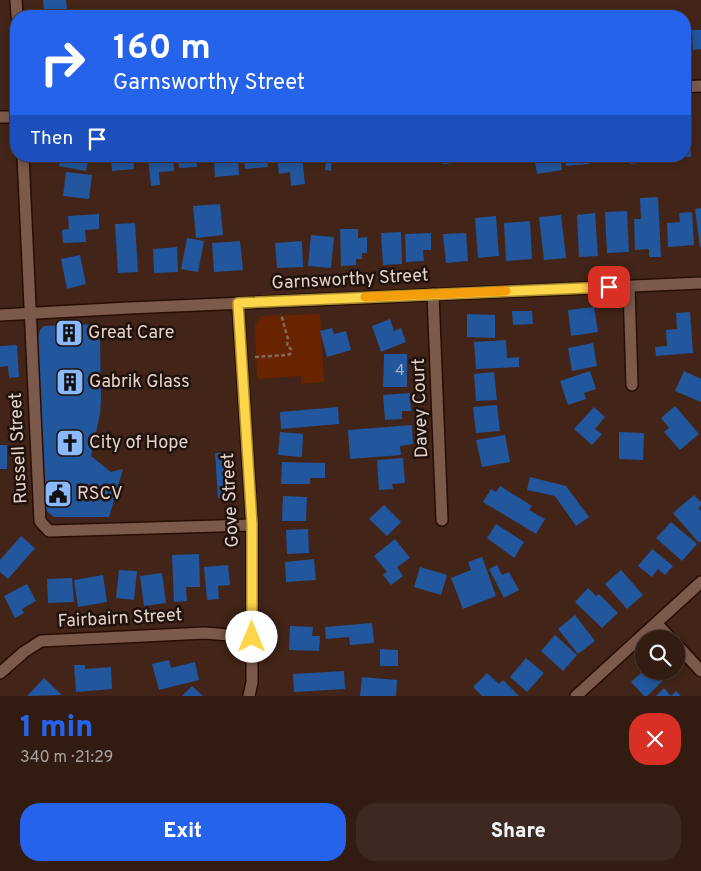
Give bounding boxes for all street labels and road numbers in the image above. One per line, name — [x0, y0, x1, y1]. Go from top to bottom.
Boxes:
street label: Garnsworthy Street — [271, 264, 429, 296]
street label: Davey Court — [408, 358, 434, 458]
street label: Russell Street — [5, 392, 33, 504]
street label: Gove Street — [217, 452, 245, 548]
street label: Fairbairn Street — [57, 604, 183, 634]

